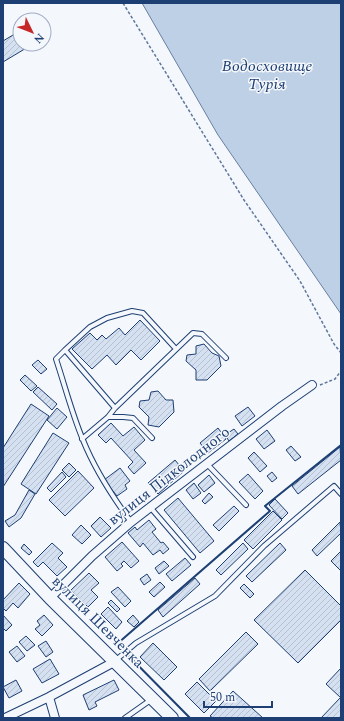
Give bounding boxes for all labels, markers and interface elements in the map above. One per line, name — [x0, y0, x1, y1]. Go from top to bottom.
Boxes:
north arrow — [12, 12, 52, 52]
text: N — [30, 29, 48, 48]
water label: Водосховище Турія — [222, 54, 312, 96]
street label: вулиця Підколодного — [103, 421, 235, 531]
street label: вулиця Шевченка — [46, 570, 150, 674]
scale bar — [204, 683, 272, 709]
text: 50 m — [210, 688, 235, 707]

